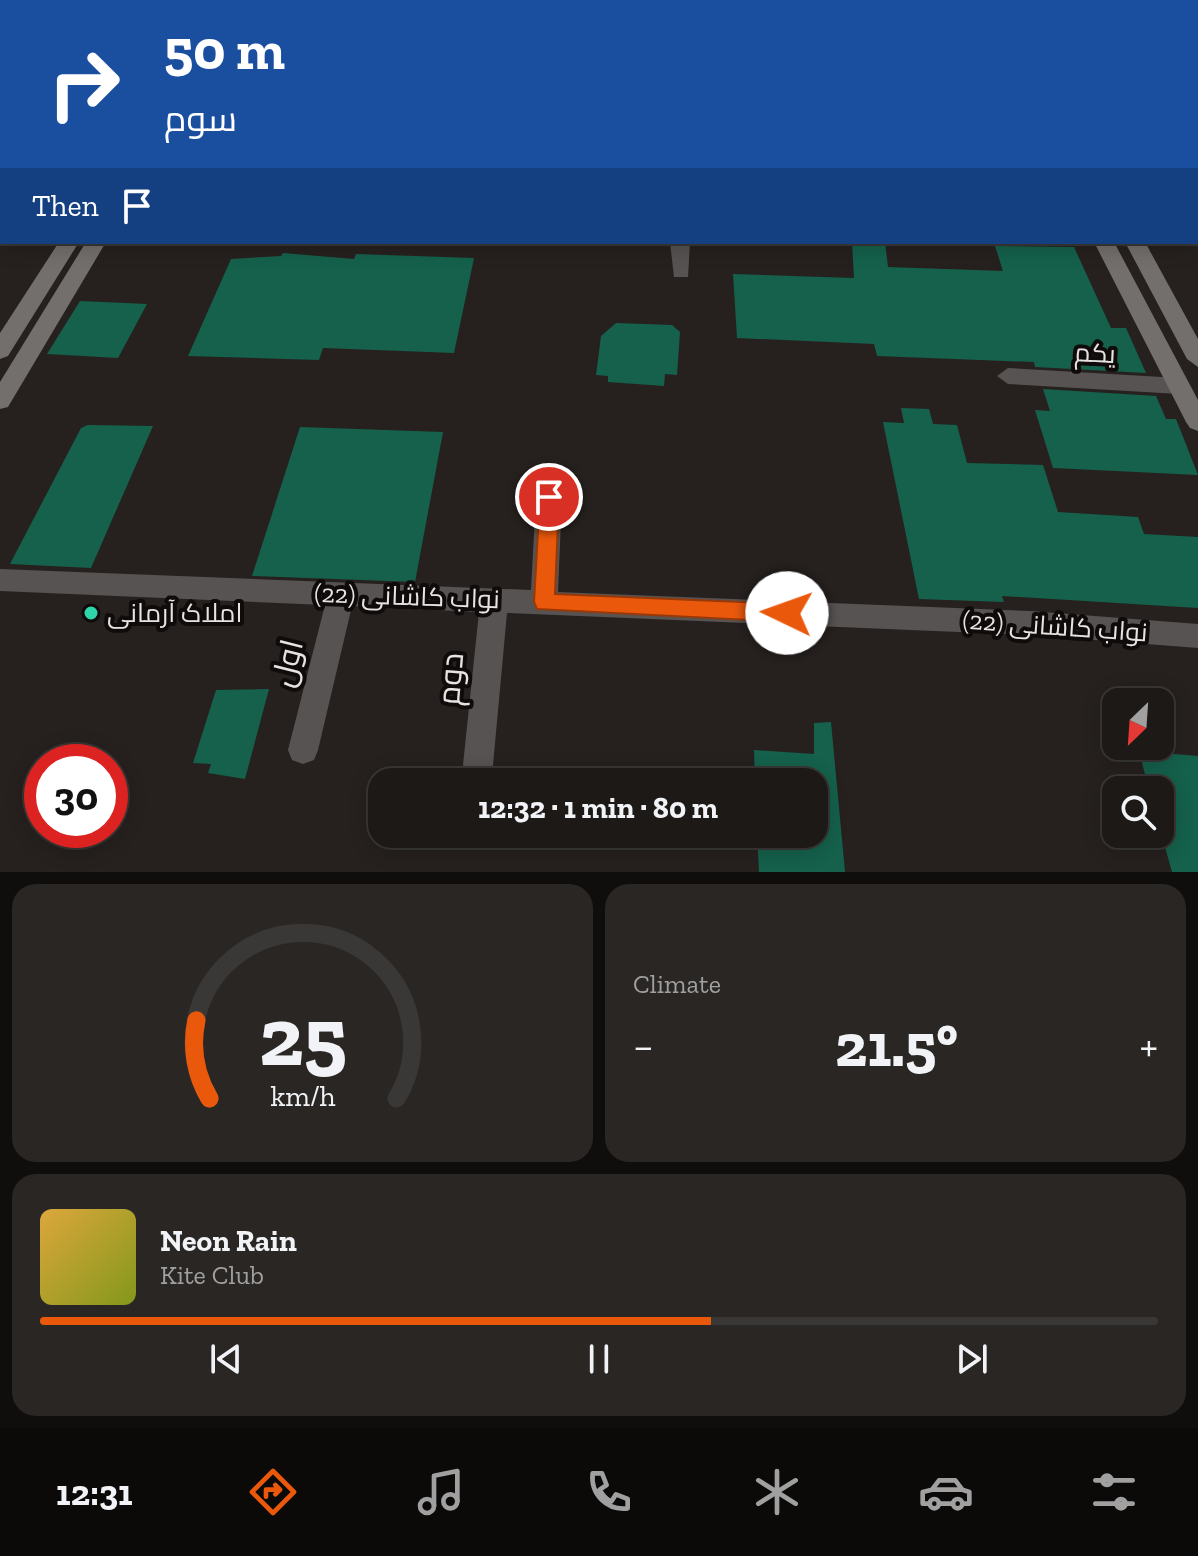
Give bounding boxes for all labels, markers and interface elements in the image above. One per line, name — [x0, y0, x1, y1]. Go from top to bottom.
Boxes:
text: 50 m — [164, 16, 285, 83]
icon: right — [32, 32, 136, 136]
text: سوم — [164, 97, 237, 140]
icon: arrive — [115, 184, 159, 228]
text: Then — [32, 188, 99, 224]
street label: یکم — [1073, 336, 1116, 372]
pin — [515, 463, 583, 531]
icon: arrive — [527, 475, 571, 519]
position arrow — [745, 571, 829, 655]
street label: نواب کاشانی (22) — [314, 577, 500, 615]
place label: املاک آرمانی — [107, 597, 243, 629]
marker: املاک آرمانی — [82, 604, 100, 622]
street label: نواب کاشانی (22) — [961, 604, 1149, 648]
street label: اول — [263, 635, 311, 691]
street label: دوم — [429, 651, 474, 707]
north arrow — [1102, 688, 1174, 760]
map controls — [1102, 688, 1174, 848]
speed limit sign: 30 — [24, 744, 128, 848]
button: search — [1102, 776, 1174, 848]
text: 12:32 · 1 min · 80 m — [478, 790, 718, 826]
text: Climate — [633, 968, 721, 1000]
text: 25 — [258, 986, 347, 1086]
text: 21.5° — [835, 1009, 958, 1081]
text: − — [633, 1019, 654, 1072]
text: + — [1139, 1019, 1158, 1072]
text: km/h — [270, 1079, 335, 1113]
text: Neon Rain — [160, 1223, 297, 1259]
text: Kite Club — [160, 1259, 264, 1291]
icon: previous — [204, 1337, 248, 1381]
icon: pause — [577, 1337, 621, 1381]
icon: next — [950, 1337, 994, 1381]
icon: directions — [245, 1464, 301, 1520]
icon: music — [413, 1464, 469, 1520]
icon: phone — [581, 1464, 637, 1520]
icon: climate — [749, 1464, 805, 1520]
icon: car — [918, 1464, 974, 1520]
icon: filters — [1086, 1464, 1142, 1520]
text: 12:31 — [56, 1471, 133, 1514]

